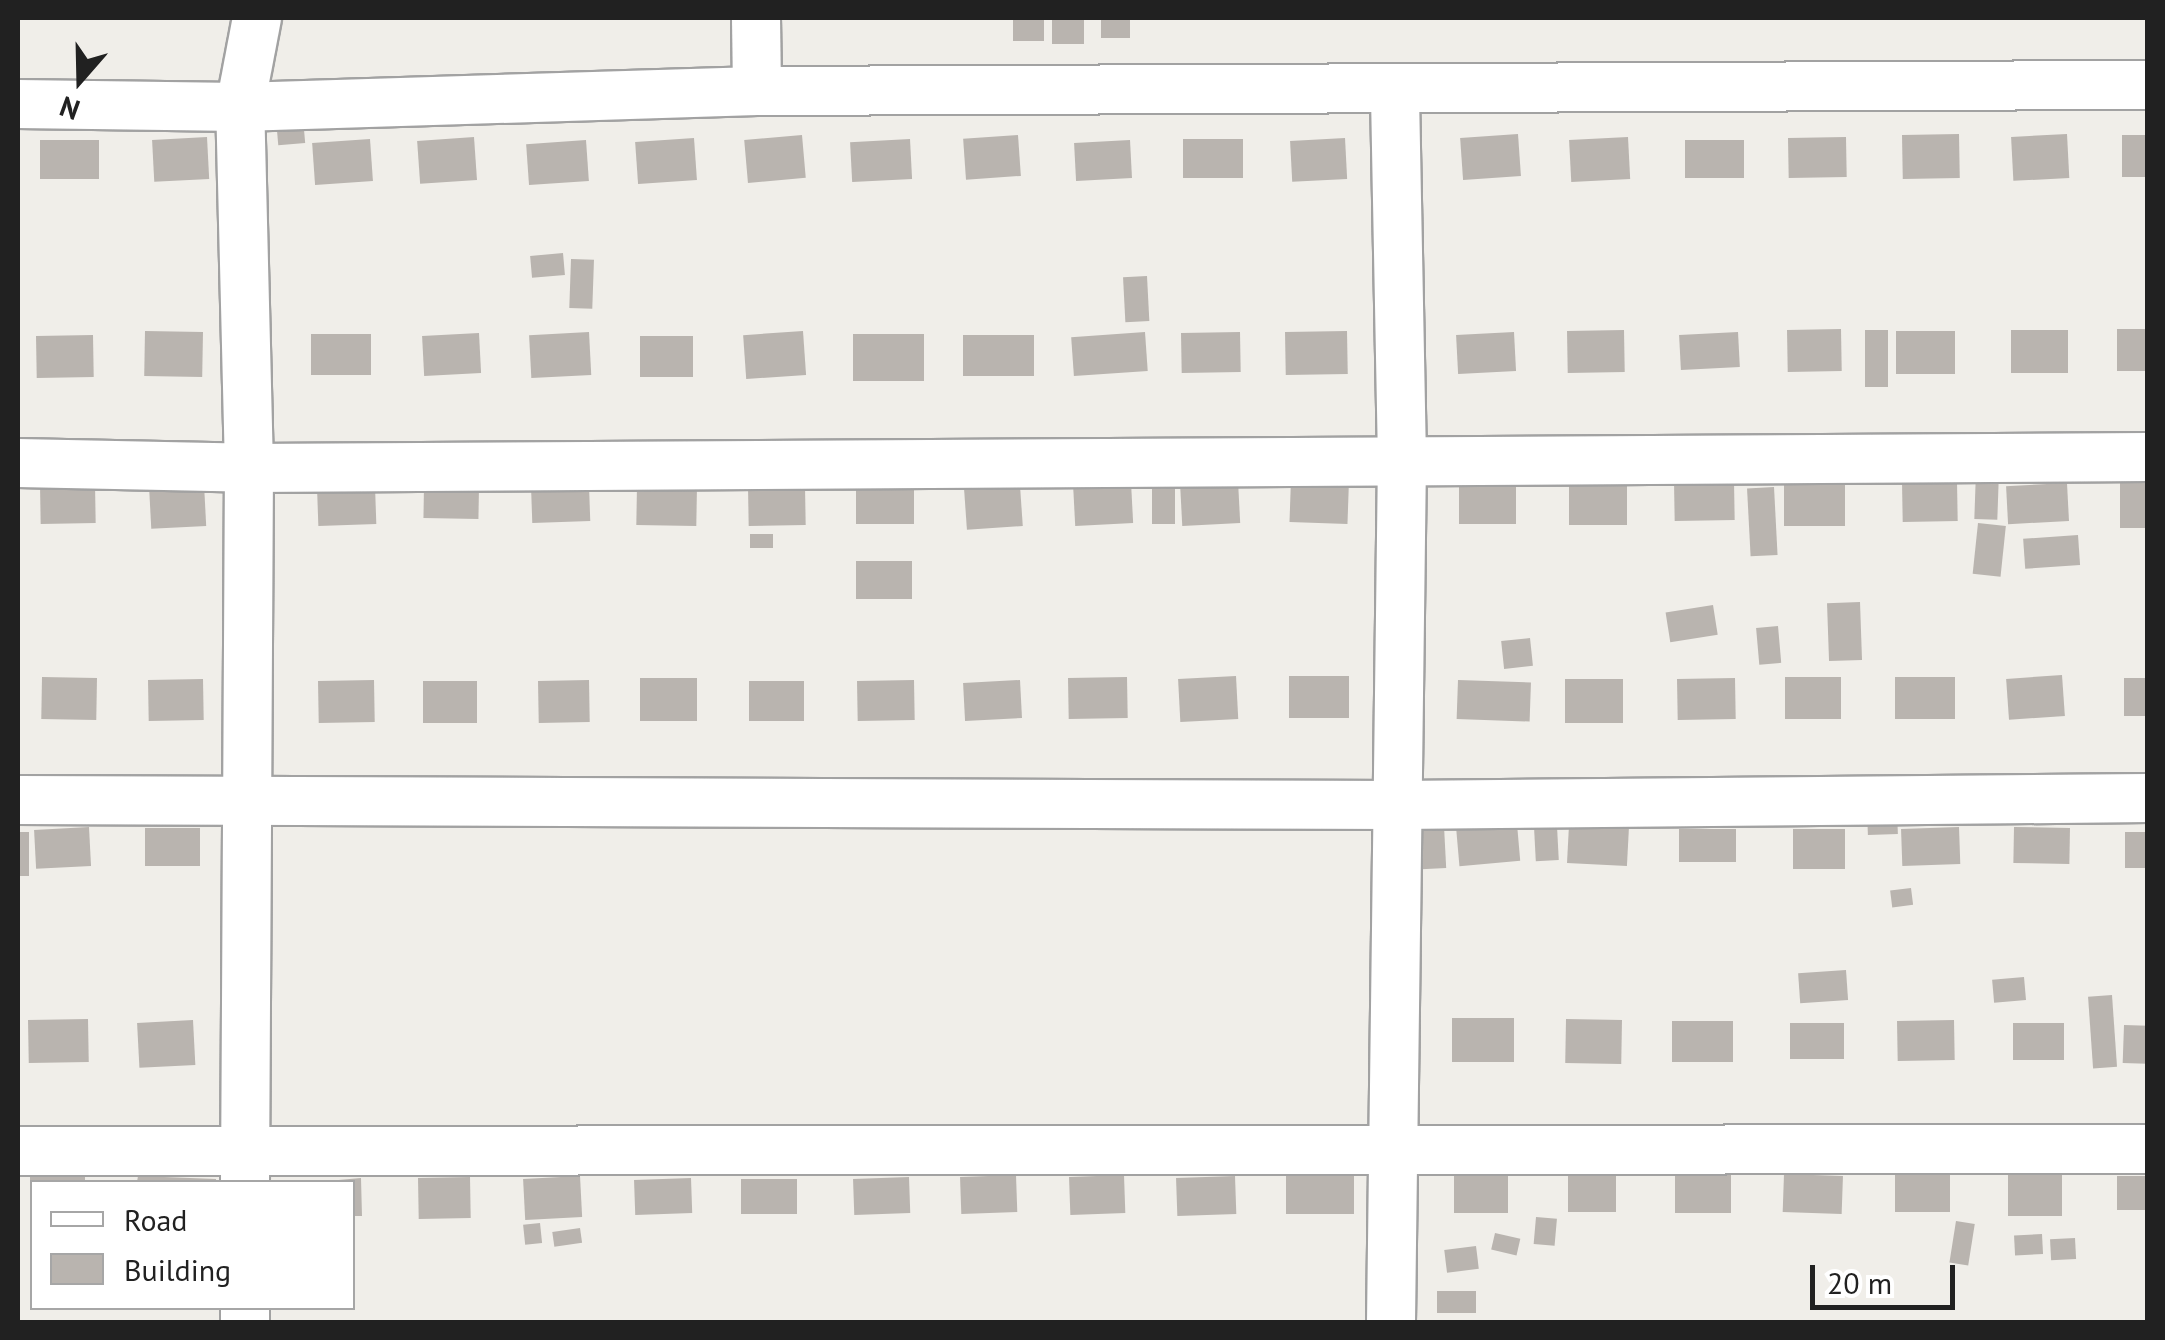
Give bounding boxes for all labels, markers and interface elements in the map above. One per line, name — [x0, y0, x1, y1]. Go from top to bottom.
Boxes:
north arrow — [30, 30, 130, 130]
text: N — [55, 88, 85, 129]
legend — [30, 1180, 355, 1310]
text: Road — [124, 1200, 188, 1239]
scale bar — [1815, 1245, 1960, 1307]
text: Building — [124, 1250, 231, 1289]
text: 20 m — [1827, 1263, 1892, 1302]

